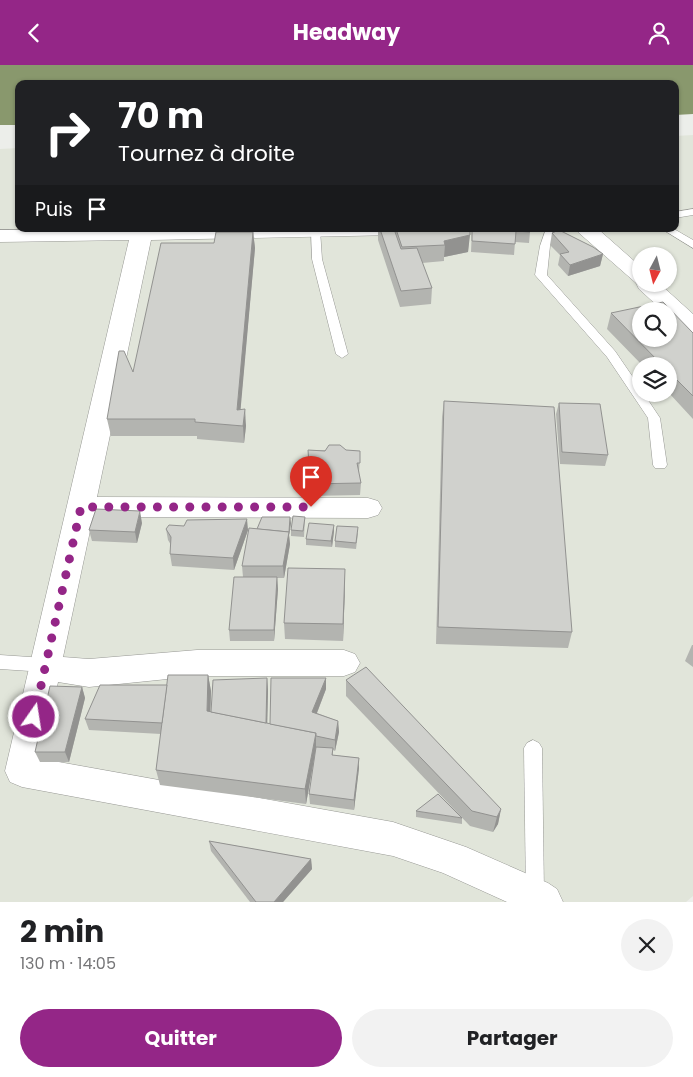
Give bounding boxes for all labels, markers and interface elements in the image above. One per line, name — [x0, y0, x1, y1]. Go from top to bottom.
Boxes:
text: Headway — [293, 17, 400, 48]
icon: back — [20, 19, 48, 47]
icon: person — [645, 19, 673, 47]
text: 70 m — [118, 91, 204, 140]
icon: right — [35, 100, 100, 165]
text: Tournez à droite — [118, 138, 295, 169]
icon: arrive — [83, 195, 111, 223]
text: Puis — [35, 196, 73, 223]
north arrow — [632, 247, 678, 293]
map controls — [632, 247, 677, 402]
button: search — [632, 302, 677, 347]
button: layers — [632, 357, 677, 402]
pin — [290, 456, 332, 507]
icon: arrive — [297, 463, 325, 491]
position arrow — [7, 690, 59, 742]
text: 2 min — [20, 910, 104, 953]
button: close — [621, 919, 673, 971]
text: 130 m · 14:05 — [20, 952, 116, 975]
button: Quitter — [20, 1009, 342, 1067]
button: Partager — [352, 1009, 673, 1067]

